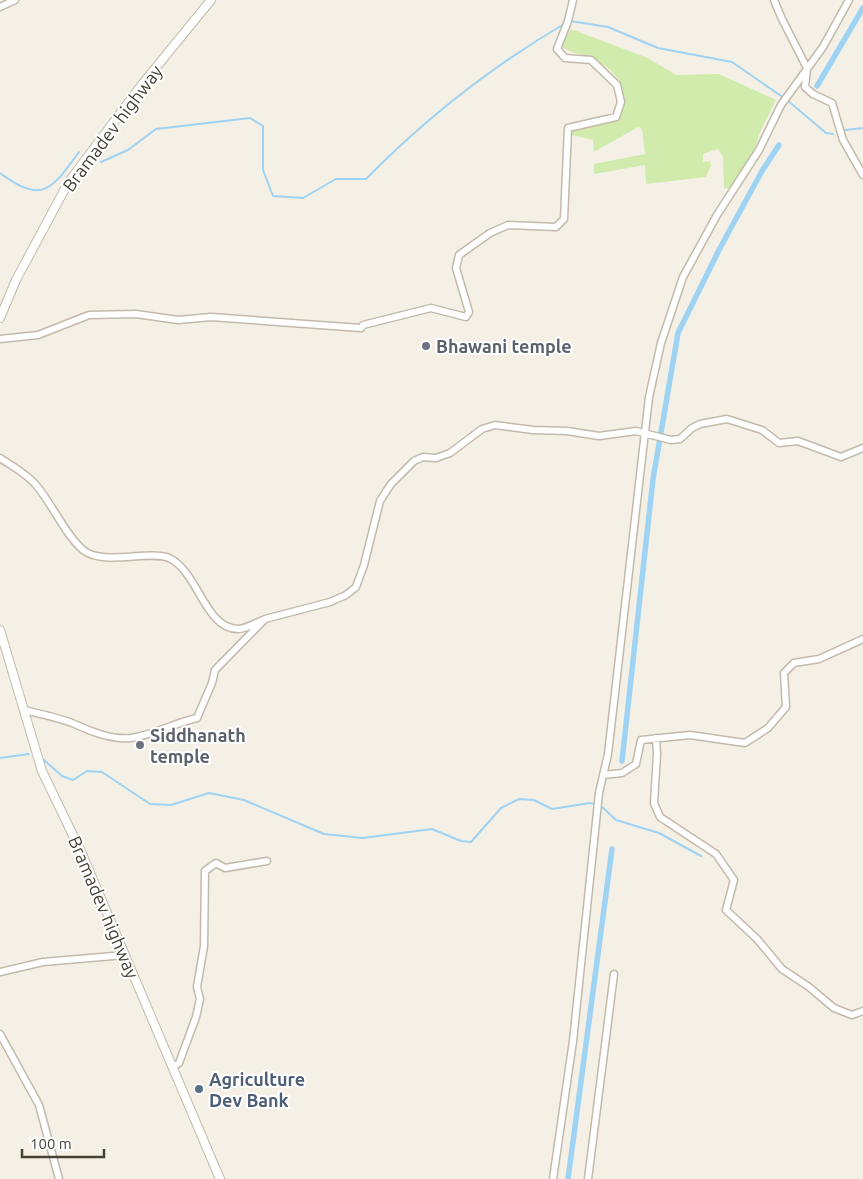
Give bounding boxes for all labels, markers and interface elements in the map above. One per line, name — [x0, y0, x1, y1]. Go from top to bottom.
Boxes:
street label: Bramadev highway — [58, 61, 166, 195]
place label: Bhawani temple — [436, 336, 572, 356]
marker: Bhawani temple — [420, 340, 432, 352]
place label: Siddhanath temple — [150, 725, 246, 766]
marker: Siddhanath temple — [134, 739, 146, 751]
street label: Bramadev highway — [65, 833, 143, 982]
place label: Agriculture Dev Bank — [209, 1069, 305, 1110]
marker: Agriculture Dev Bank — [193, 1083, 205, 1095]
scale bar — [22, 1126, 105, 1158]
text: 100 m — [30, 1135, 72, 1152]

